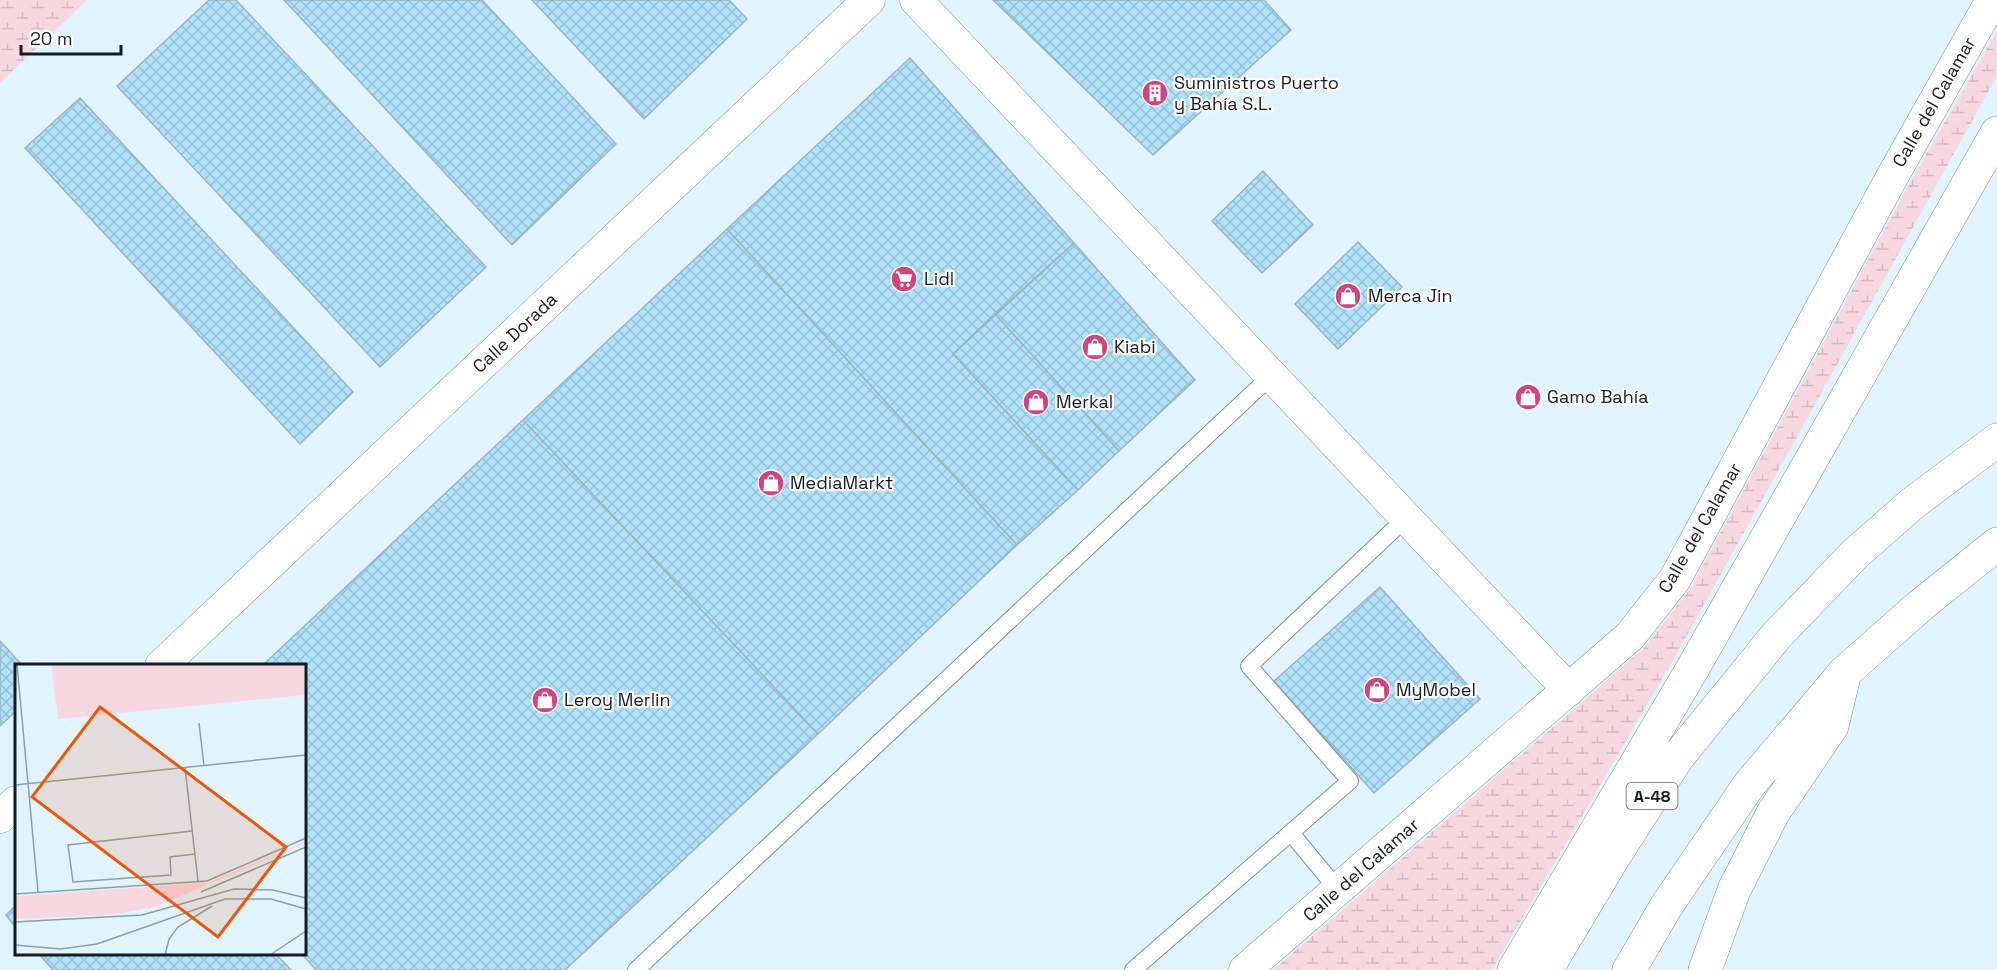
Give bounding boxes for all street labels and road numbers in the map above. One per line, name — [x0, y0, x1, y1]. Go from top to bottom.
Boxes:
street label: Calle del Calamar — [1887, 32, 1980, 171]
street label: Calle Dorada — [467, 288, 562, 378]
street label: Calle del Calamar — [1653, 458, 1746, 597]
road number: A-48 — [1626, 783, 1678, 809]
street label: Calle del Calamar — [1298, 813, 1424, 926]

